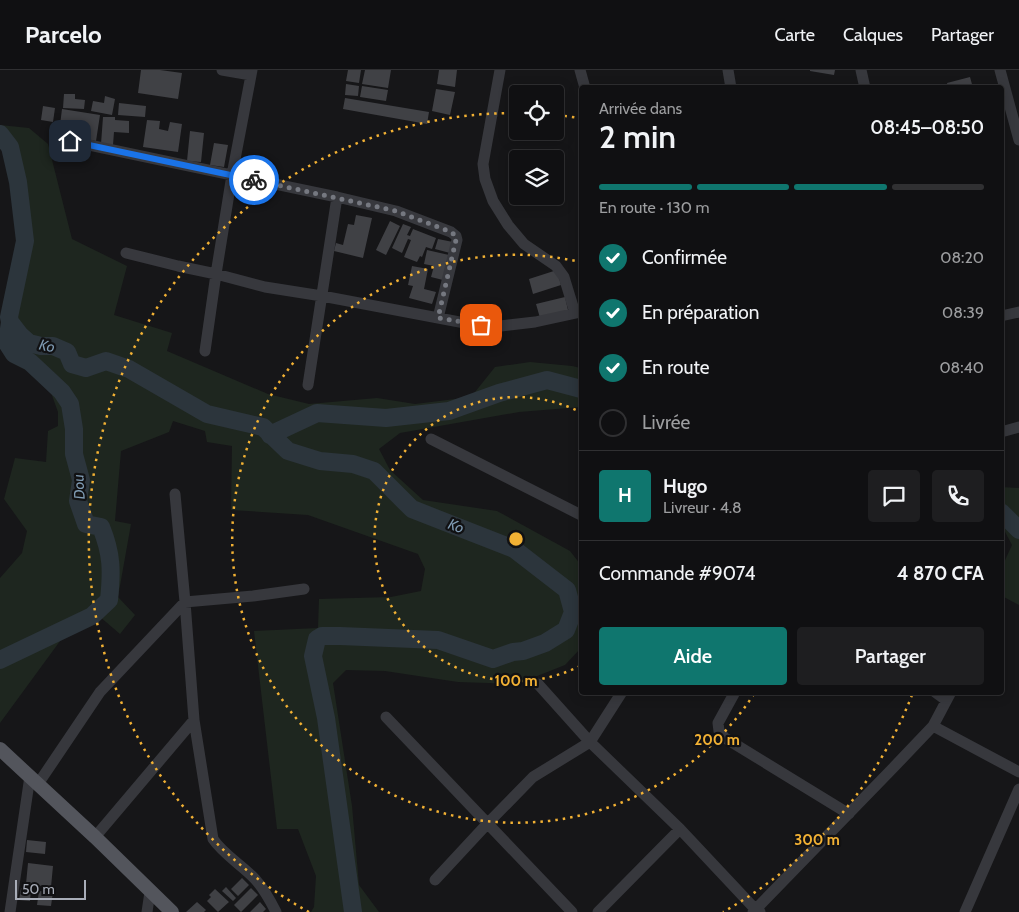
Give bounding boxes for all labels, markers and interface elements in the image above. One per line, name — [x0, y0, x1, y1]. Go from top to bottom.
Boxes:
text: Parcelo — [25, 20, 102, 49]
text: Carte — [774, 24, 815, 46]
text: Calques — [843, 24, 903, 46]
text: Partager — [931, 24, 994, 46]
map controls — [509, 85, 564, 205]
button: locate — [509, 85, 564, 140]
text: Arrivée dans — [599, 99, 682, 118]
text: 08:45–08:50 — [870, 116, 984, 139]
text: 2 min — [599, 117, 676, 156]
pin — [49, 120, 91, 162]
icon: home — [56, 127, 84, 155]
button: layers — [509, 150, 564, 205]
courier — [229, 155, 279, 205]
icon: bike — [240, 166, 268, 194]
text: En route · 130 m — [599, 198, 710, 217]
icon: check — [599, 244, 627, 272]
text: Confirmée — [642, 246, 727, 269]
text: 08:20 — [940, 248, 984, 267]
icon: check — [599, 299, 627, 327]
text: En préparation — [642, 301, 759, 324]
text: 08:39 — [942, 303, 984, 322]
pin — [460, 304, 502, 346]
icon: bag — [467, 311, 495, 339]
water label: Ko — [37, 335, 57, 357]
icon: check — [599, 354, 627, 382]
text: En route — [642, 356, 709, 379]
text: 08:40 — [939, 358, 984, 377]
text: Livrée — [642, 411, 690, 434]
button: chat — [868, 470, 920, 522]
button: phone — [932, 470, 984, 522]
water label: Dou — [69, 474, 89, 500]
text: Hugo — [663, 475, 707, 498]
text: H — [618, 484, 632, 507]
text: Livreur · 4.8 — [663, 498, 742, 517]
water label: Ko — [446, 515, 467, 537]
centre of rings — [507, 530, 525, 548]
text: Commande #9074 — [599, 562, 756, 585]
text: 4 870 CFA — [897, 562, 984, 585]
button: Aide — [599, 627, 787, 685]
button: Partager — [797, 627, 984, 685]
text: 100 m — [494, 672, 538, 690]
text: 200 m — [694, 731, 740, 749]
text: 300 m — [794, 831, 840, 849]
scale bar — [15, 877, 86, 900]
text: 50 m — [22, 880, 55, 898]

